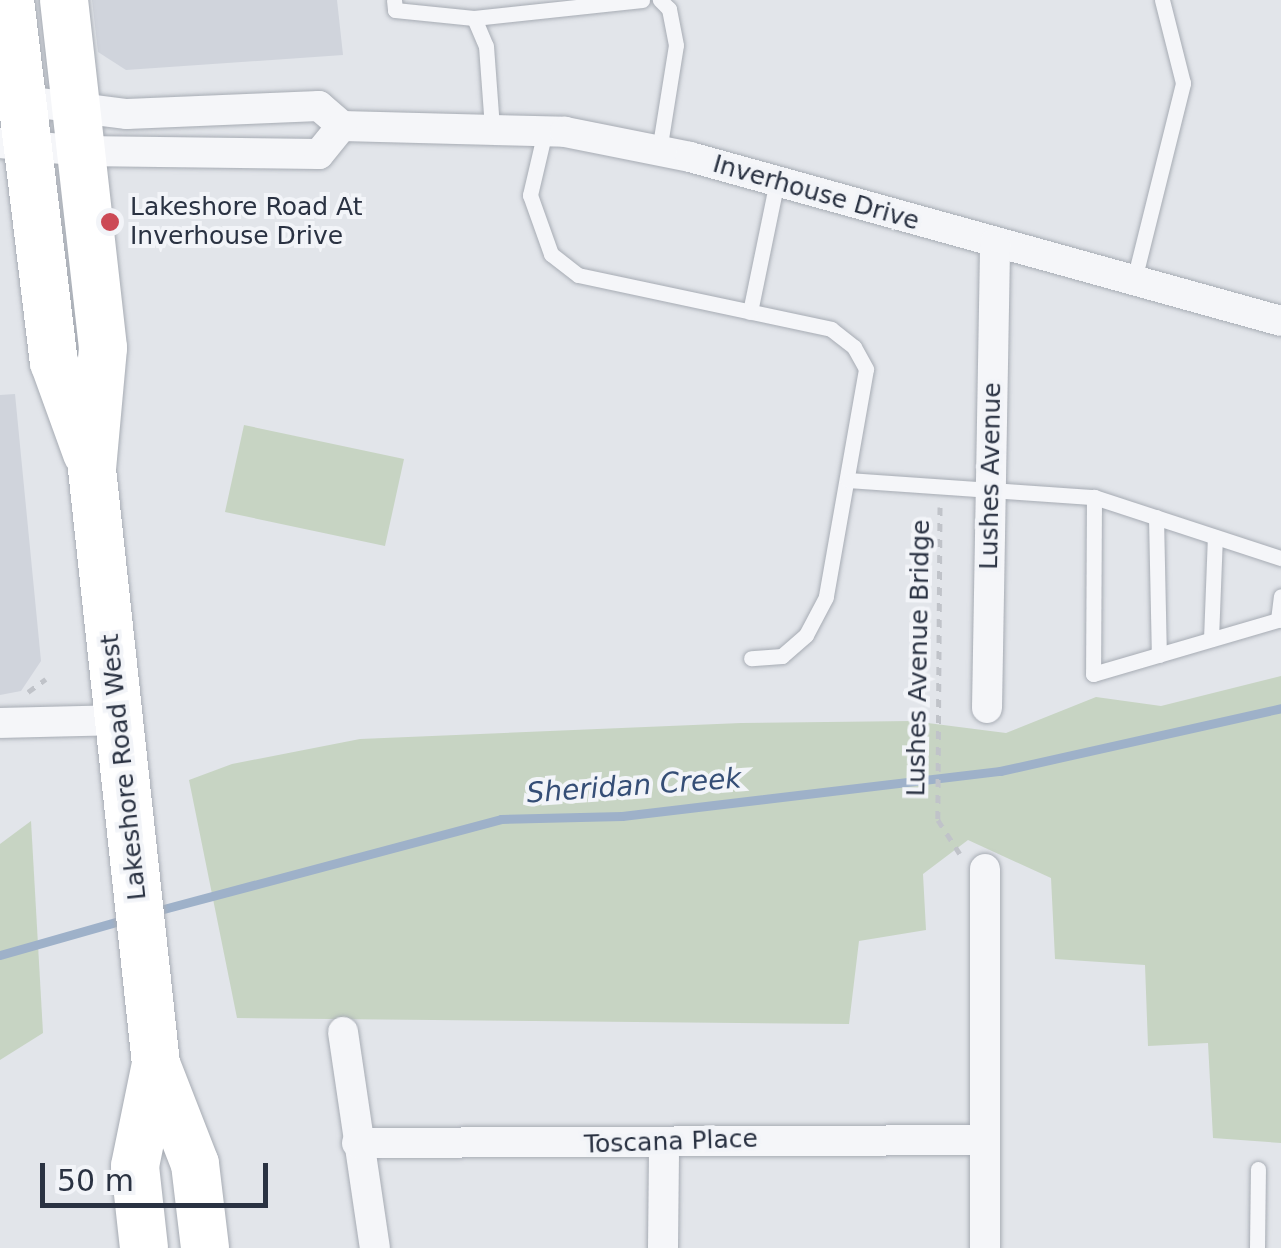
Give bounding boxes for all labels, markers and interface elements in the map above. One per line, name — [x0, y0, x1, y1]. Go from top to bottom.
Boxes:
street label: Inverhouse Drive — [709, 149, 923, 237]
place label: Lakeshore Road At Inverhouse Drive — [130, 193, 363, 252]
marker: Lakeshore Road At Inverhouse Drive — [99, 211, 121, 233]
street label: Lushes Avenue — [974, 382, 1008, 570]
street label: Lushes Avenue Bridge — [902, 519, 936, 797]
street label: Lakeshore Road West — [95, 632, 153, 902]
water label: Sheridan Creek — [525, 762, 743, 810]
street label: Toscana Place — [584, 1124, 758, 1160]
scale bar — [45, 1143, 272, 1205]
text: 50 m — [57, 1163, 134, 1198]

